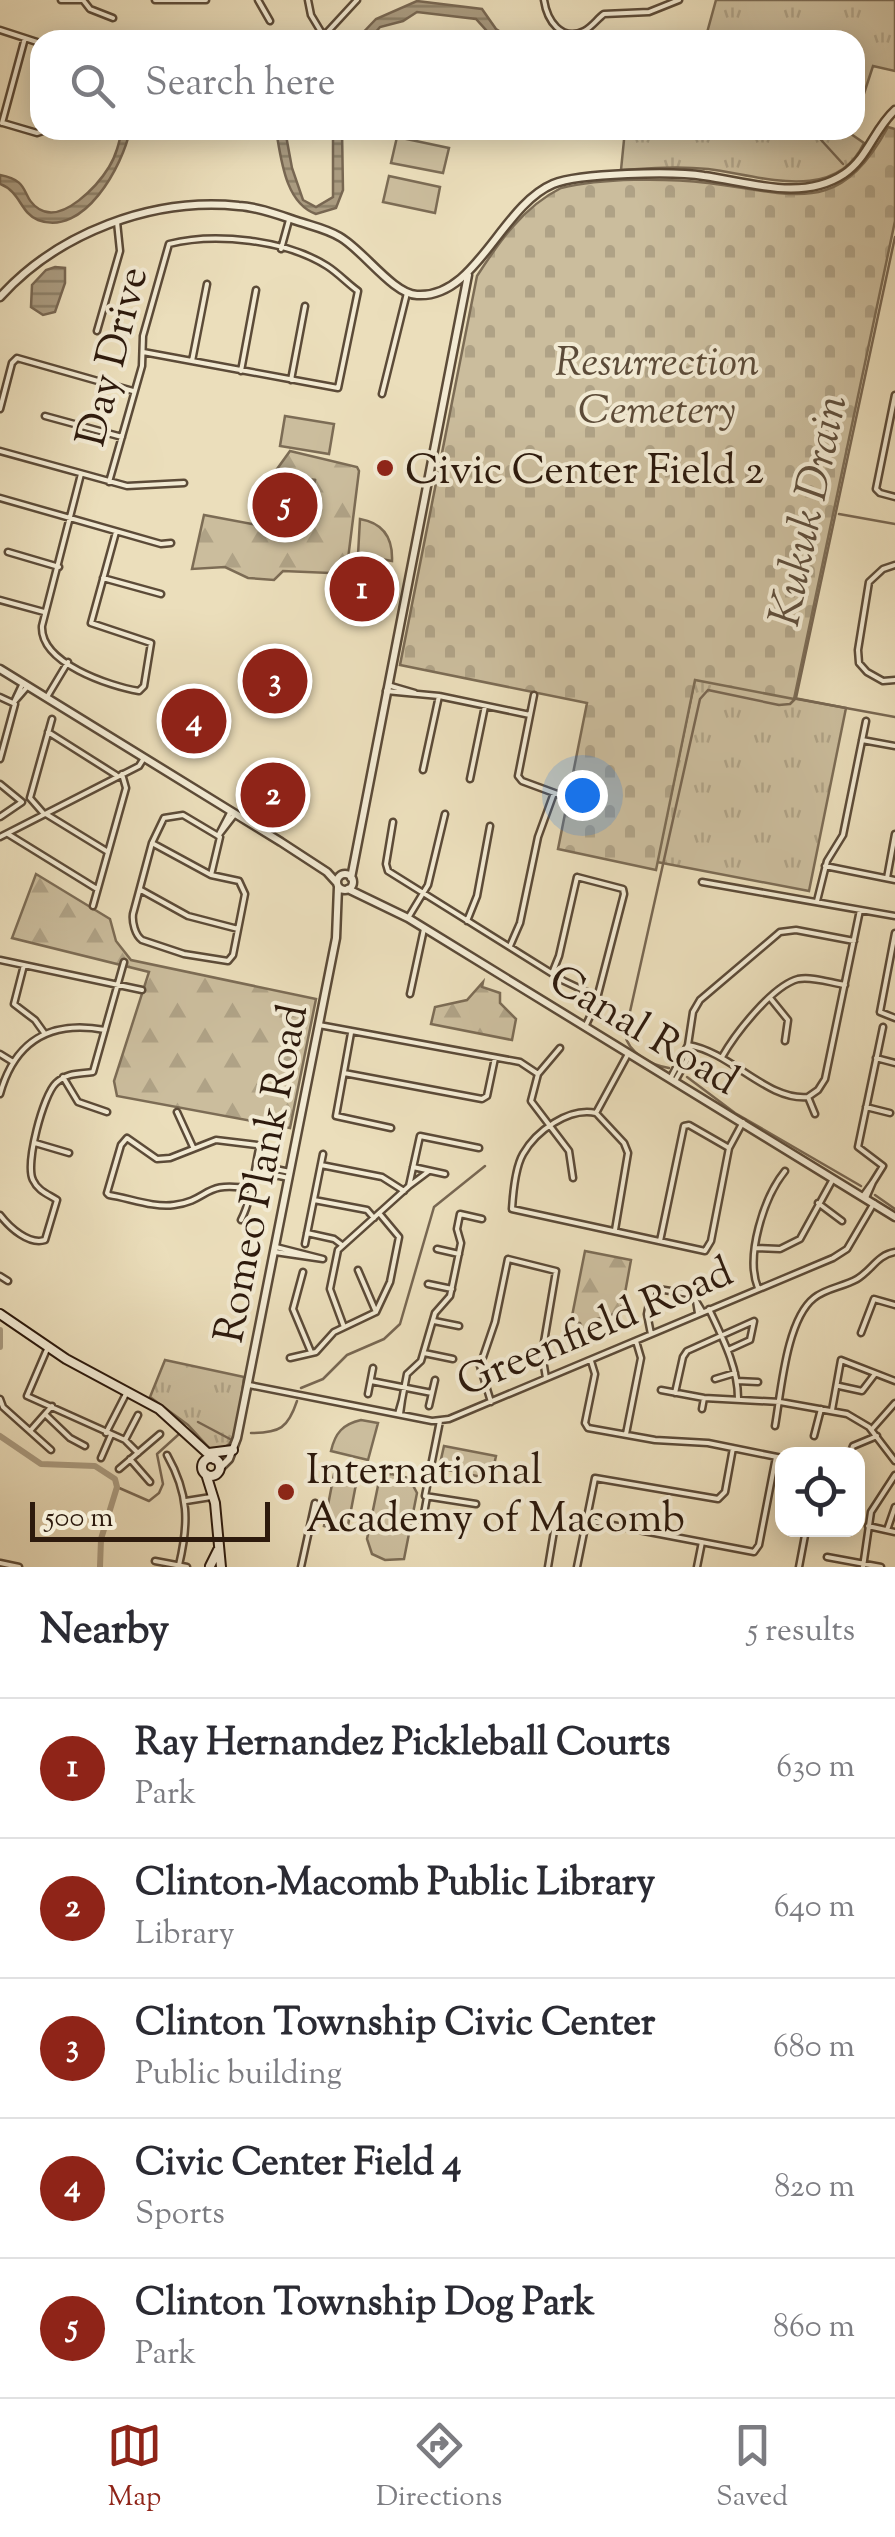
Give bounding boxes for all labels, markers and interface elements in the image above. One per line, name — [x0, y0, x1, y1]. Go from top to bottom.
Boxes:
search box — [30, 30, 865, 140]
icon: search — [65, 58, 120, 113]
text: Search here — [145, 58, 336, 112]
street label: Day Drive — [64, 261, 166, 453]
park label: Resurrection Cemetery — [555, 335, 759, 443]
water label: Kukuk Drain — [755, 389, 868, 633]
place label: Civic Center Field 2 — [405, 443, 764, 503]
marker: Civic Center Field 2 — [374, 457, 396, 479]
pin: 5 — [252, 468, 318, 542]
pin: 1 — [330, 552, 394, 626]
pin: 3 — [242, 644, 308, 718]
pin: 4 — [162, 684, 226, 758]
pin: 2 — [240, 758, 306, 832]
your location — [557, 770, 608, 821]
street label: Canal Road — [536, 952, 749, 1113]
street label: Romeo Plank Road — [202, 1000, 326, 1348]
street label: Greenfield Road — [449, 1244, 743, 1415]
place label: International Academy of Macomb — [306, 1443, 685, 1551]
map controls — [775, 1447, 865, 1537]
button: locate — [775, 1447, 865, 1537]
marker: International Academy of Macomb — [275, 1481, 297, 1503]
scale bar — [30, 1497, 270, 1542]
text: 500 m — [45, 1499, 113, 1539]
text: Nearby — [40, 1602, 169, 1662]
text: 5 results — [747, 1609, 855, 1655]
text: Ray Hernandez Pickleball Courts — [135, 1718, 670, 1772]
text: 1 — [67, 1745, 78, 1791]
text: 630 m — [776, 1745, 855, 1791]
text: Park — [135, 1772, 196, 1818]
text: Clinton-Macomb Public Library — [135, 1858, 655, 1912]
text: 2 — [65, 1885, 80, 1931]
text: 640 m — [774, 1885, 855, 1931]
text: Library — [135, 1912, 235, 1958]
text: Clinton Township Civic Center — [135, 1998, 655, 2052]
text: 3 — [66, 2025, 79, 2071]
text: 680 m — [773, 2025, 855, 2071]
text: Public building — [135, 2052, 342, 2098]
text: Civic Center Field 4 — [135, 2138, 461, 2192]
text: 4 — [64, 2165, 81, 2211]
text: 820 m — [774, 2165, 855, 2211]
text: Sports — [135, 2192, 225, 2238]
text: Clinton Township Dog Park — [135, 2278, 595, 2332]
text: 5 — [67, 2305, 78, 2351]
text: 860 m — [773, 2305, 855, 2351]
text: Park — [135, 2332, 196, 2378]
tab: Map — [107, 2418, 162, 2518]
tab: Directions — [376, 2418, 502, 2518]
tab: Saved — [716, 2418, 788, 2518]

